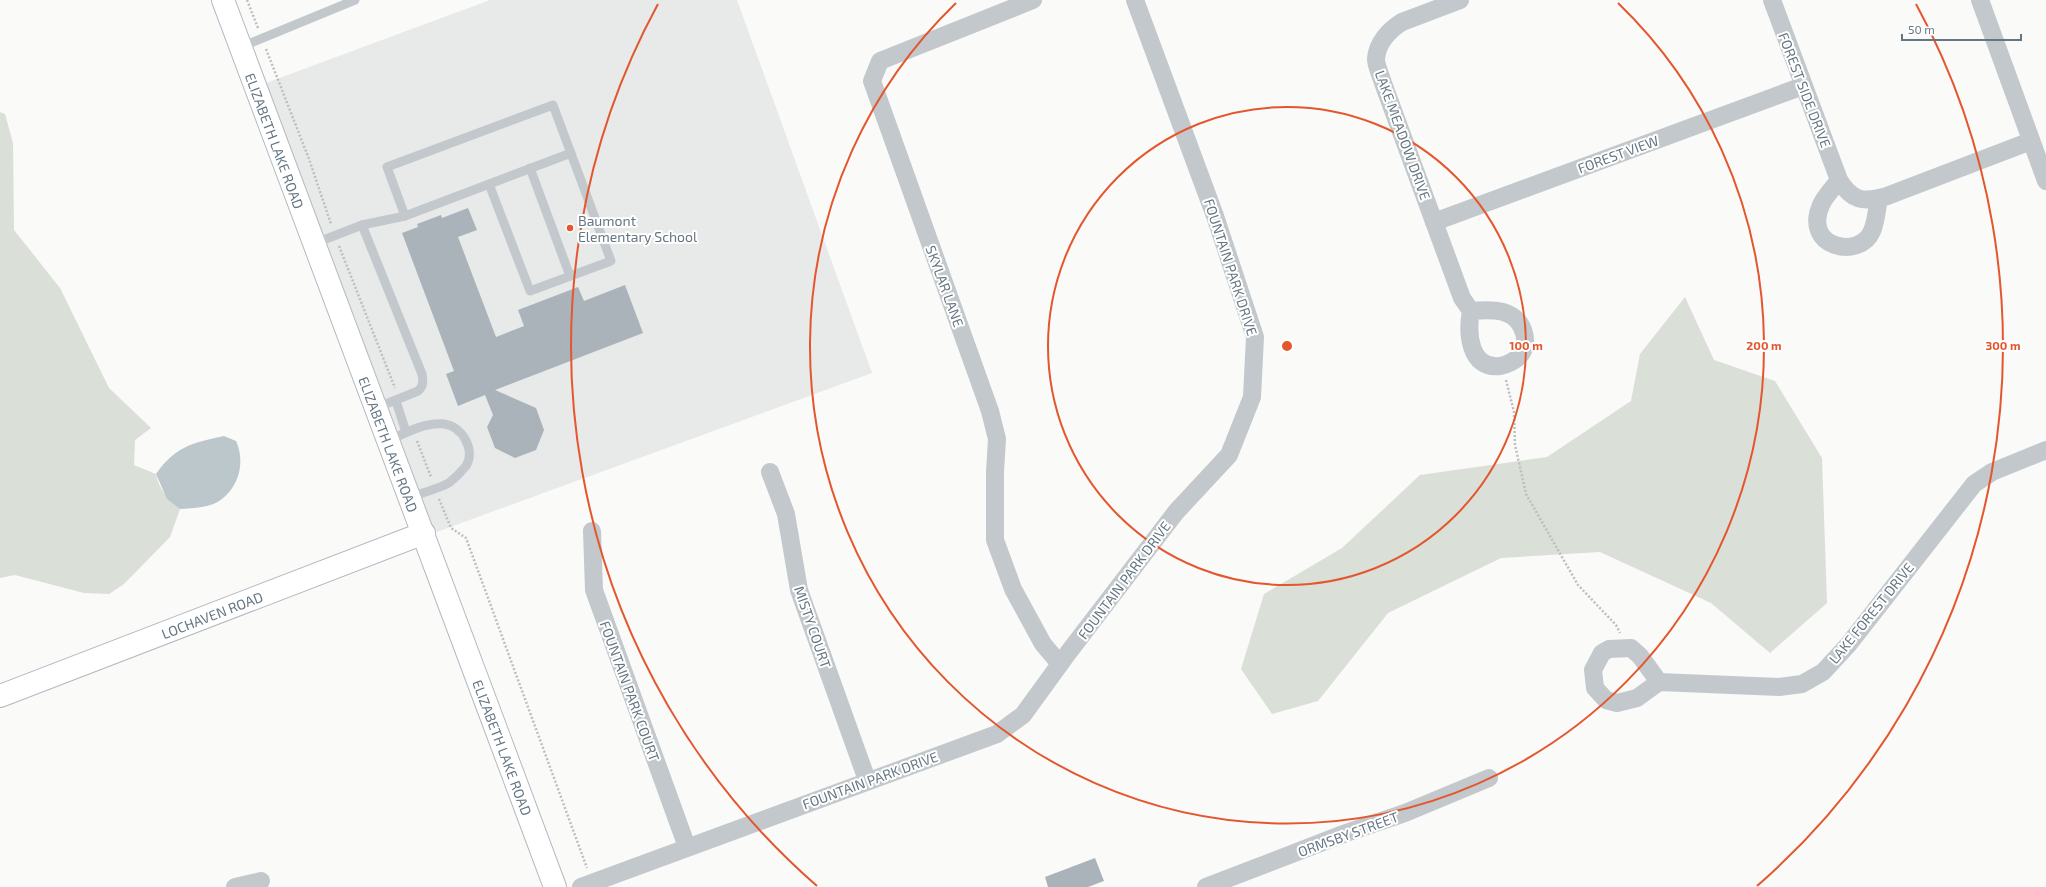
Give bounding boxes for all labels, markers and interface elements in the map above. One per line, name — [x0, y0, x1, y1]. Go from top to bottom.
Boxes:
scale bar — [1902, 16, 2021, 42]
text: 50 m — [1908, 22, 1935, 36]
street label: FOREST SIDE DRIVE — [1775, 30, 1835, 150]
street label: LAKE MEADOW DRIVE — [1372, 68, 1434, 202]
street label: ELIZABETH LAKE ROAD — [242, 70, 308, 211]
street label: FOREST VIEW — [1575, 131, 1661, 177]
street label: FOUNTAIN PARK DRIVE — [1201, 196, 1261, 338]
place label: Baumont Elementary School — [578, 212, 698, 245]
marker: Baumont Elementary School — [565, 223, 575, 233]
street label: SKYLAR LANE — [922, 243, 968, 329]
text: 100 m — [1509, 338, 1543, 352]
text: 200 m — [1746, 338, 1782, 352]
text: 300 m — [1985, 338, 2021, 352]
centre of rings — [1280, 339, 1294, 353]
street label: ELIZABETH LAKE ROAD — [356, 374, 422, 514]
street label: FOUNTAIN PARK DRIVE — [1074, 518, 1174, 642]
street label: LAKE FOREST DRIVE — [1825, 559, 1917, 667]
street label: MISTY COURT — [791, 584, 835, 670]
street label: LOCHAVEN ROAD — [159, 587, 265, 642]
street label: FOUNTAIN PARK COURT — [597, 618, 663, 764]
street label: ELIZABETH LAKE ROAD — [470, 677, 536, 818]
street label: FOUNTAIN PARK DRIVE — [800, 747, 940, 812]
street label: ORMSBY STREET — [1295, 808, 1401, 860]

